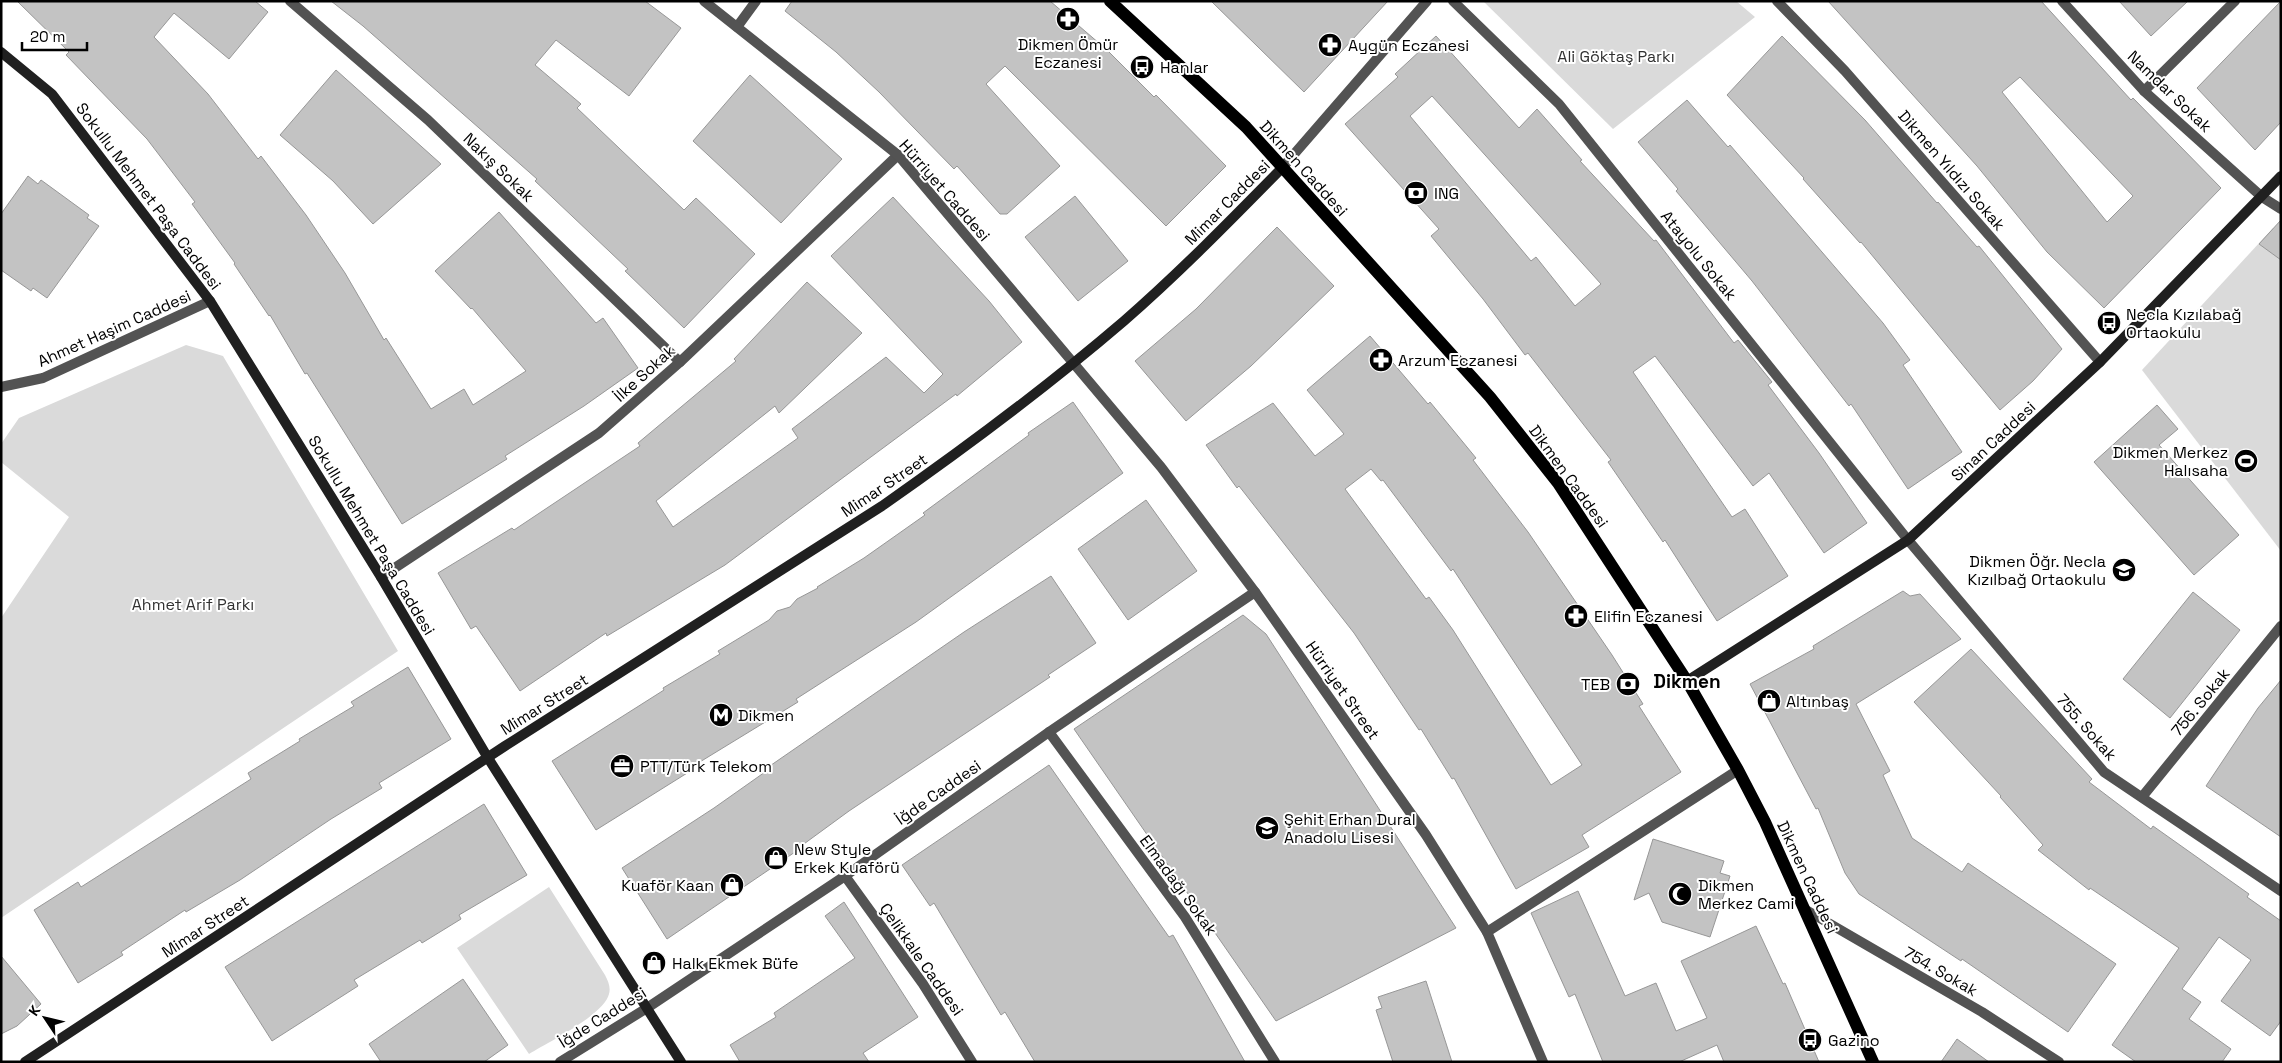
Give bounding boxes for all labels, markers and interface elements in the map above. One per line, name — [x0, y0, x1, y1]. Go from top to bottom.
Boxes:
pharmacy icon: Dikmen Ömür Eczanesi — [1055, 6, 1081, 32]
scale bar — [22, 20, 88, 52]
text: 20 m — [30, 27, 65, 46]
pharmacy icon: Aygün Eczanesi — [1317, 32, 1343, 58]
place label: Dikmen Ömür Eczanesi — [1018, 34, 1118, 73]
place label: Aygün Eczanesi — [1348, 35, 1469, 56]
park label: Ali Göktaş Parkı — [1557, 46, 1675, 67]
street label: Namdar Sokak — [2123, 46, 2216, 137]
bus stop icon: Hanlar — [1129, 54, 1155, 80]
place label: Hanlar — [1160, 57, 1209, 78]
street label: Sokullu Mehmet Paşa Caddesi — [71, 98, 226, 294]
street label: Dikmen Yıldızı Sokak — [1893, 106, 2010, 235]
street label: Dikmen Caddesi — [1255, 116, 1352, 221]
street label: Nakış Sokak — [459, 128, 539, 207]
street label: Hürriyet Caddesi — [895, 135, 995, 246]
street label: Mimar Caddesi — [1180, 155, 1275, 250]
bank icon: ING — [1403, 180, 1429, 206]
place label: ING — [1434, 183, 1459, 204]
street label: Atayolu Sokak — [1656, 206, 1741, 305]
street label: Ahmet Haşim Caddesi — [34, 285, 194, 372]
place label: Necla Kızılabağ Ortaokulu — [2126, 304, 2242, 343]
bus stop icon: Necla Kızılabağ Ortaokulu — [2096, 310, 2122, 336]
street label: İlke Sokak — [609, 340, 680, 406]
pharmacy icon: Arzum Eczanesi — [1368, 347, 1394, 373]
place label: Arzum Eczanesi — [1398, 350, 1518, 371]
street label: Sinan Caddesi — [1947, 397, 2040, 486]
street label: Dikmen Caddesi — [1524, 421, 1613, 532]
street label: Sokullu Mehmet Paşa Caddesi — [304, 432, 440, 639]
place label: Dikmen Merkez Halısaha — [2113, 442, 2228, 481]
sports icon: Dikmen Merkez Halısaha — [2233, 448, 2259, 474]
street label: Mimar Street — [837, 449, 932, 522]
place label: Dikmen Öğr. Necla Kızılbağ Ortaokulu — [1967, 551, 2106, 590]
school or university icon: Dikmen Öğr. Necla Kızılbağ Ortaokulu — [2111, 557, 2137, 583]
park label: Ahmet Arif Parkı — [132, 594, 254, 615]
pharmacy icon: Elifin Eczanesi — [1563, 603, 1589, 629]
place label: Elifin Eczanesi — [1594, 606, 1703, 627]
street label: Hürriyet Street — [1301, 637, 1384, 744]
street label: 756. Sokak — [2166, 664, 2235, 741]
street label: Mimar Street — [496, 669, 592, 740]
district label: Dikmen — [1653, 669, 1721, 694]
bank icon: TEB — [1615, 671, 1641, 697]
place label: TEB — [1581, 674, 1610, 695]
shop icon: Altınbaş — [1756, 688, 1782, 714]
street label: 755. Sokak — [2052, 690, 2122, 765]
place label: Altınbaş — [1786, 691, 1849, 712]
metro station icon: Dikmen — [708, 702, 734, 728]
place label: Dikmen — [738, 705, 794, 726]
office icon: PTT/Türk Telekom — [609, 753, 635, 779]
street label: İğde Caddesi — [891, 755, 985, 830]
place label: PTT/Türk Telekom — [640, 756, 772, 777]
place label: Şehit Erhan Dural Anadolu Lisesi — [1284, 809, 1416, 848]
school or university icon: Şehit Erhan Dural Anadolu Lisesi — [1254, 815, 1280, 841]
street label: Dikmen Caddesi — [1772, 817, 1843, 937]
street label: Elmadağı Sokak — [1135, 831, 1222, 940]
place label: New Style Erkek Kuaförü — [794, 839, 900, 878]
shop icon: New Style Erkek Kuaförü — [763, 845, 789, 871]
shop icon: Kuaför Kaan — [719, 872, 745, 898]
place label: Kuaför Kaan — [621, 875, 714, 896]
place label: Dikmen Merkez Cami — [1698, 875, 1794, 914]
mosque icon: Dikmen Merkez Cami — [1667, 881, 1693, 907]
street label: Mimar Street — [158, 890, 253, 962]
street label: Çelikkale Caddesi — [875, 899, 968, 1020]
street label: 754. Sokak — [1900, 942, 1982, 1001]
shop icon: Halk Ekmek Büfe — [641, 950, 667, 976]
place label: Halk Ekmek Büfe — [672, 953, 798, 974]
street label: İğde Caddesi — [554, 982, 650, 1053]
north arrow — [20, 993, 70, 1043]
text: K — [24, 1002, 44, 1019]
bus stop icon: Gazino — [1797, 1027, 1823, 1053]
place label: Gazino — [1828, 1030, 1880, 1051]

